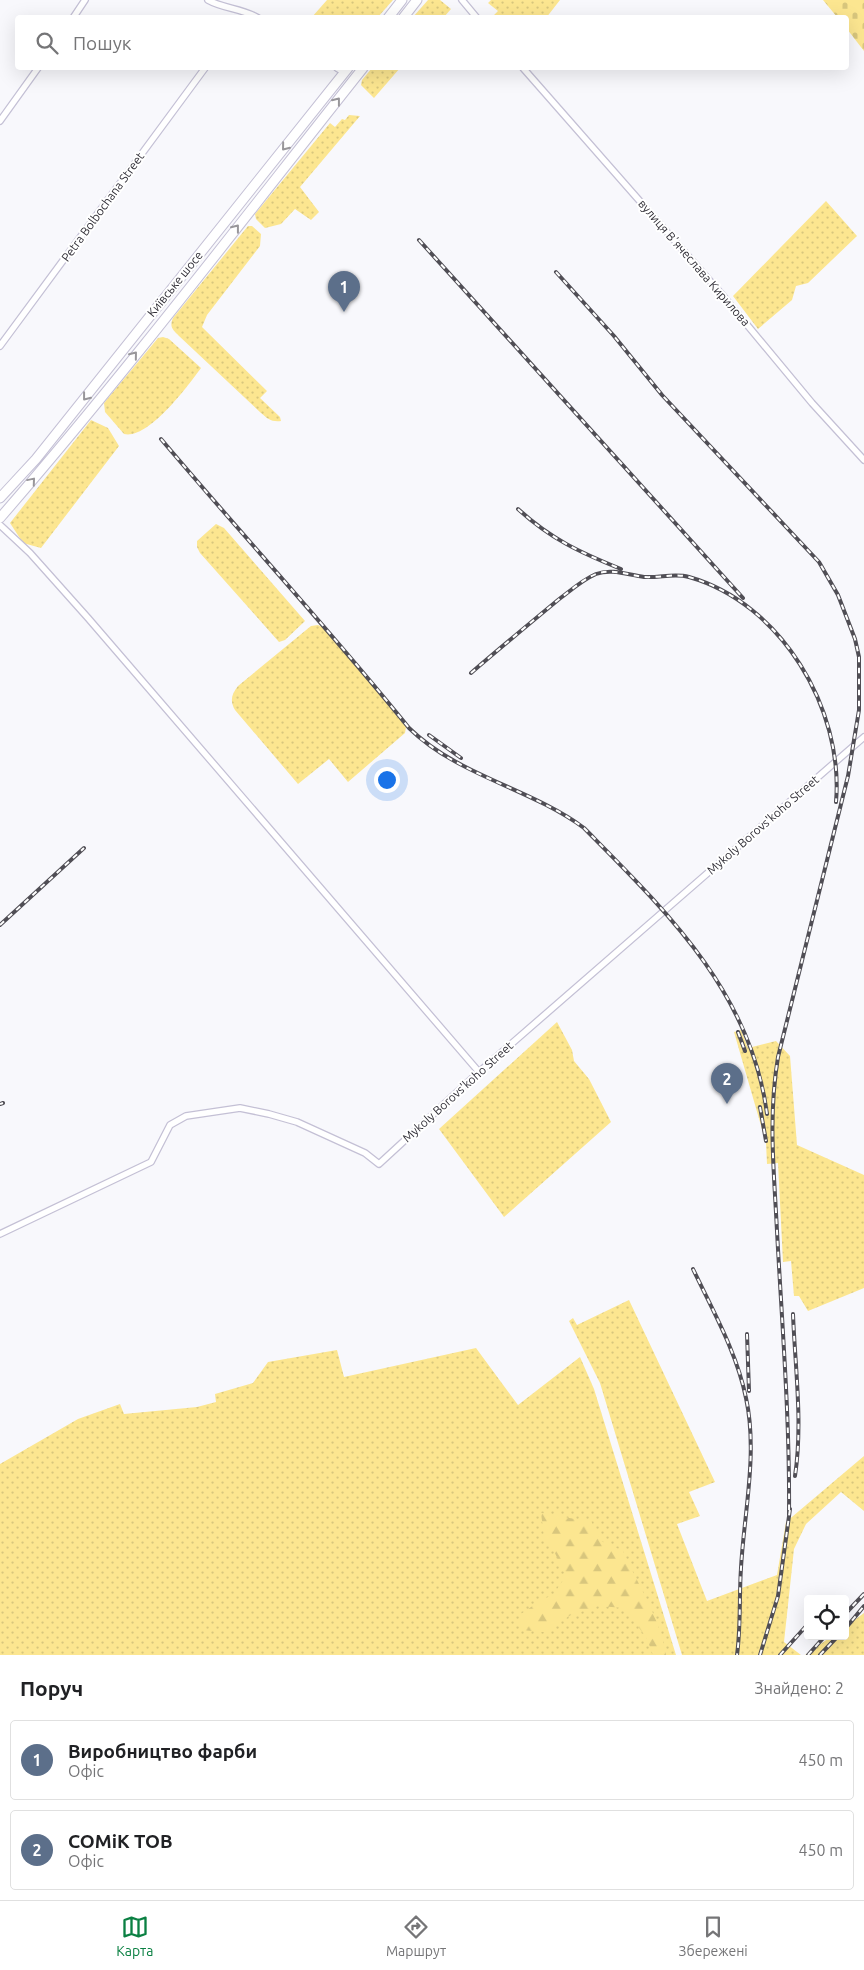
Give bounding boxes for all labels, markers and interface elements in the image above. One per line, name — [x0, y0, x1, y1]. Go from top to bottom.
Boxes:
search box — [15, 15, 849, 70]
icon: search — [33, 29, 61, 57]
text: Пошук — [73, 32, 132, 54]
one-way arrow — [331, 98, 339, 107]
one-way arrow — [283, 141, 291, 150]
street label: Petra Bolbochana Street — [59, 149, 147, 264]
street label: вулиця Вʼячеслава Кирилова — [636, 197, 753, 329]
one-way arrow — [230, 225, 238, 234]
street label: Київське шосе — [144, 248, 205, 319]
pin: 1 — [328, 271, 360, 312]
one-way arrow — [129, 352, 137, 361]
one-way arrow — [83, 391, 91, 400]
one-way arrow — [26, 478, 35, 487]
your location — [374, 767, 400, 793]
street label: Mykoly Borovs'koho Street — [704, 772, 821, 877]
street label: Mykoly Borovs'koho Street — [400, 1039, 516, 1145]
pin: 2 — [711, 1063, 743, 1104]
map controls — [804, 1595, 849, 1640]
button: locate — [804, 1595, 849, 1640]
text: Поруч — [20, 1676, 83, 1700]
text: Знайдено: 2 — [755, 1679, 844, 1697]
text: Виробництво фарби — [68, 1740, 257, 1762]
text: 1 — [32, 1751, 42, 1769]
text: 450 m — [798, 1751, 843, 1769]
text: Офіс — [68, 1762, 104, 1780]
text: СОМіК ТОВ — [68, 1830, 173, 1852]
text: 2 — [32, 1841, 42, 1859]
text: 450 m — [798, 1841, 843, 1859]
text: Офіс — [68, 1852, 104, 1870]
tab: Карта — [116, 1913, 154, 1959]
tab: Маршрут — [386, 1913, 446, 1959]
tab: Збережені — [679, 1913, 748, 1959]

